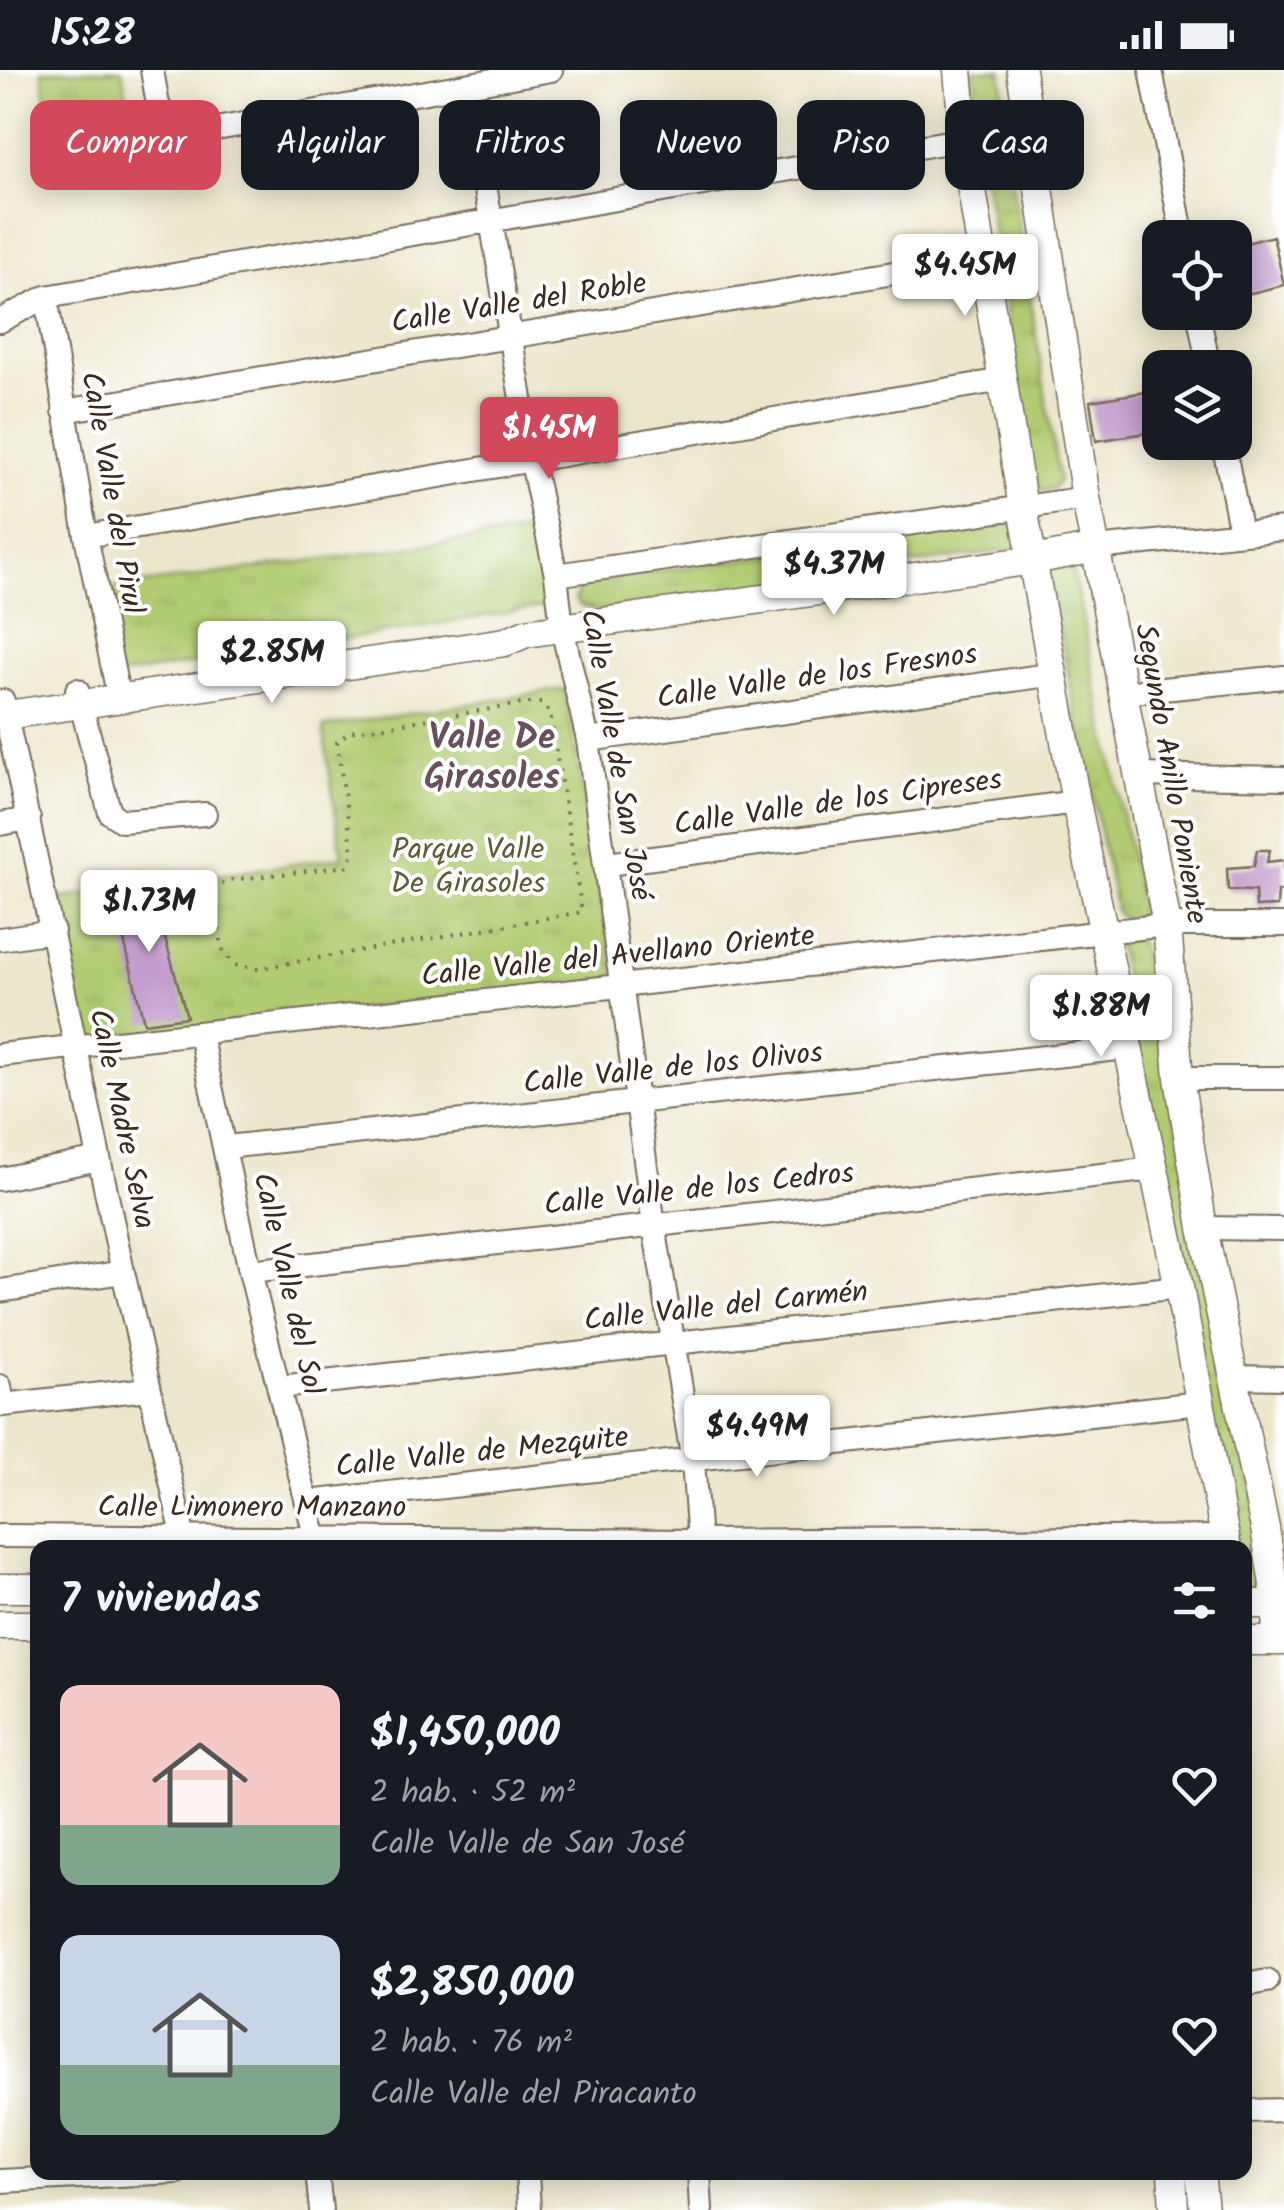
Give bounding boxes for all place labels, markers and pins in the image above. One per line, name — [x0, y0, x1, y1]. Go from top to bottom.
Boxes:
pin: $4.45M — [884, 234, 1046, 319]
pin: $1.45M — [468, 397, 630, 482]
pin: $4.37M — [753, 533, 915, 618]
pin: $2.85M — [191, 621, 353, 706]
pin: $1.73M — [68, 870, 230, 955]
pin: $1.88M — [1020, 975, 1182, 1060]
pin: $4.49M — [676, 1395, 838, 1480]

